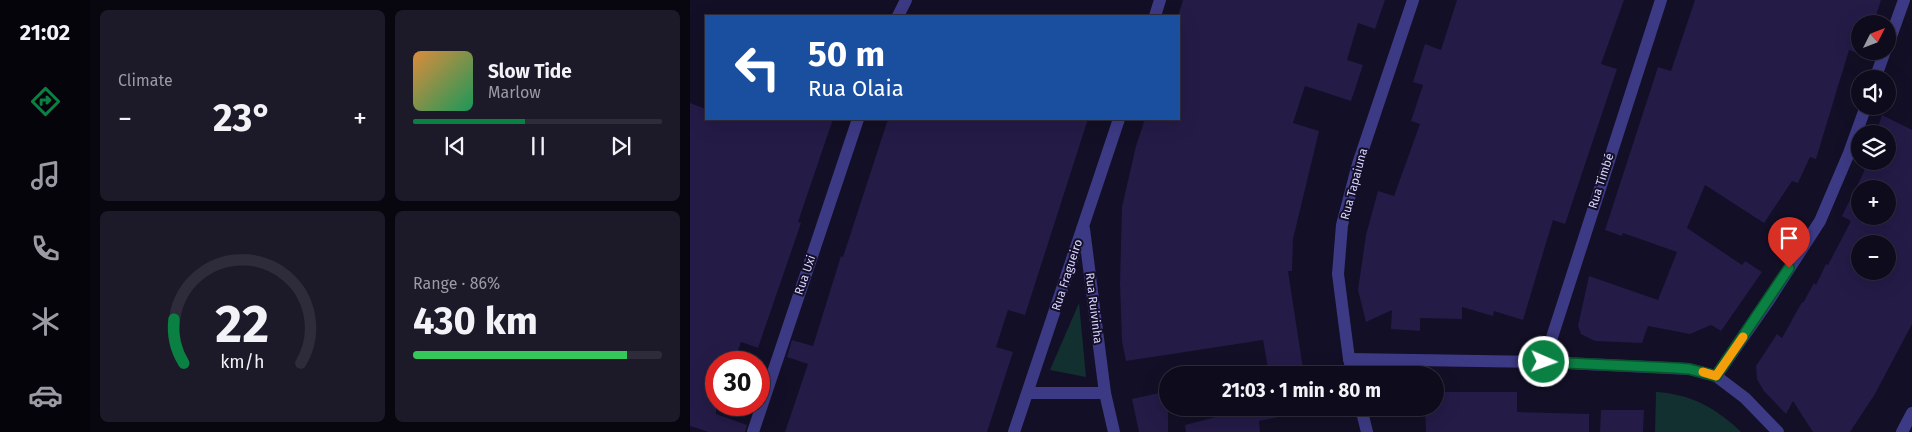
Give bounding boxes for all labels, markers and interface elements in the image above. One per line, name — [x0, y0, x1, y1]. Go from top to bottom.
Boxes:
north arrow — [1851, 15, 1896, 60]
map controls — [1851, 15, 1896, 280]
text: 21:02 — [20, 19, 70, 46]
text: 50 m — [808, 33, 885, 75]
icon: left — [725, 35, 790, 100]
text: Slow Tide — [488, 60, 572, 83]
button: sound — [1851, 70, 1896, 115]
text: Climate — [118, 71, 173, 90]
text: Rua Olaia — [808, 75, 904, 102]
text: Marlow — [488, 83, 541, 102]
icon: directions — [28, 84, 63, 119]
text: 23° — [213, 95, 272, 141]
text: − — [118, 102, 132, 135]
text: + — [353, 102, 367, 135]
button: layers — [1851, 125, 1896, 170]
icon: previous — [441, 132, 469, 160]
icon: pause — [524, 132, 552, 160]
icon: next — [607, 132, 635, 160]
street label: Rua Tapaiuna — [1338, 147, 1370, 221]
street label: Rua Timbé — [1585, 151, 1617, 211]
icon: music — [28, 158, 63, 193]
button: + — [1851, 180, 1896, 225]
pin — [1768, 217, 1810, 268]
icon: arrive — [1775, 224, 1803, 252]
icon: phone — [28, 231, 63, 266]
button: − — [1851, 235, 1896, 280]
street label: Rua Fragueiro — [1049, 237, 1085, 313]
street label: Rua Uxi — [792, 253, 818, 297]
street label: Rua Ruivinha — [1083, 272, 1105, 344]
text: Range · 86% — [413, 274, 500, 293]
text: 22 — [216, 293, 269, 356]
text: 430 km — [413, 298, 538, 344]
icon: climate — [28, 304, 63, 339]
position arrow — [1517, 335, 1569, 387]
text: km/h — [220, 351, 265, 373]
speed limit sign: 30 — [705, 351, 770, 416]
icon: car — [28, 378, 63, 413]
text: 21:03 · 1 min · 80 m — [1222, 379, 1381, 402]

